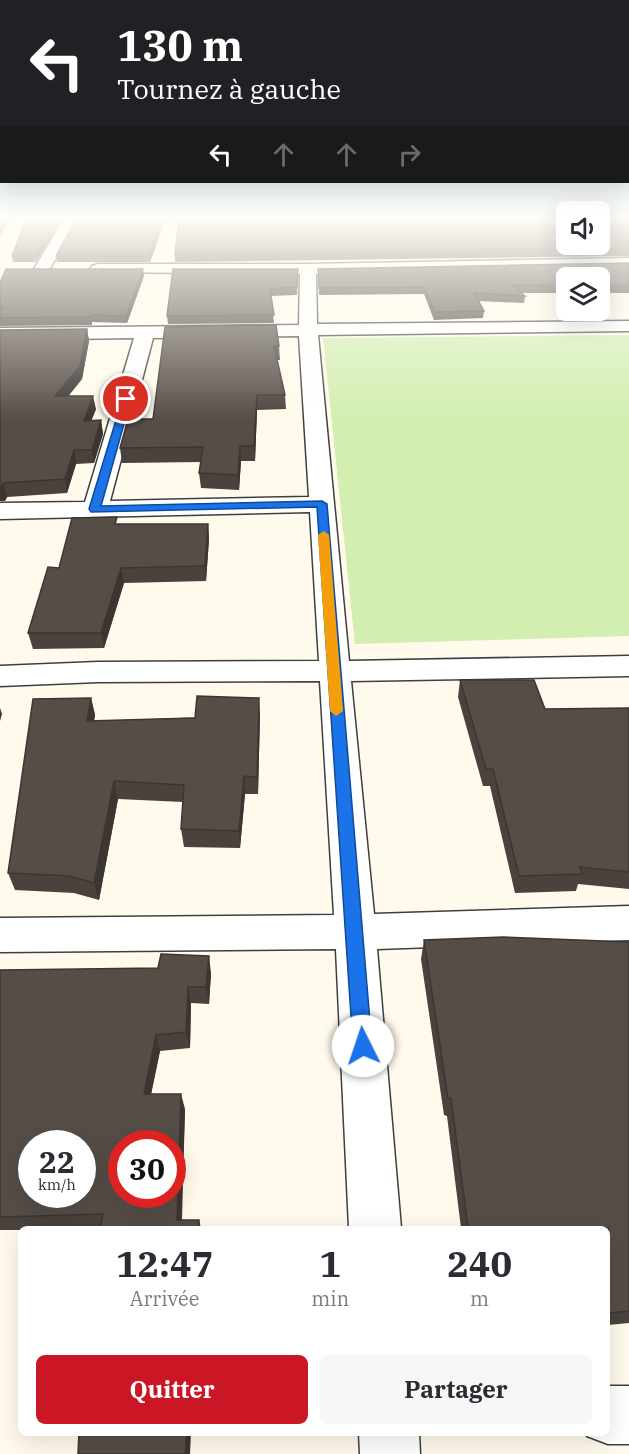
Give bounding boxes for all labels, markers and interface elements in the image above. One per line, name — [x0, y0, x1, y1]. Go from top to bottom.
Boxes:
text: 130 m — [117, 18, 243, 73]
icon: left — [18, 24, 96, 102]
text: Tournez à gauche — [117, 71, 341, 106]
icon: left — [204, 138, 237, 171]
icon: ahead — [267, 138, 300, 171]
icon: ahead — [330, 138, 363, 171]
icon: right — [393, 138, 426, 171]
map controls — [556, 201, 610, 321]
button: sound — [556, 201, 610, 255]
button: layers — [556, 267, 610, 321]
pin — [100, 373, 151, 424]
icon: arrive — [109, 382, 142, 415]
position arrow — [331, 1014, 395, 1078]
speed limit sign: 30 — [108, 1130, 186, 1208]
text: 22 — [39, 1142, 75, 1181]
text: km/h — [38, 1175, 76, 1194]
text: 12:47 — [116, 1240, 213, 1287]
text: 1 — [319, 1240, 341, 1287]
text: 240 — [447, 1240, 512, 1287]
text: Arrivée — [130, 1285, 199, 1312]
text: min — [311, 1285, 349, 1312]
text: m — [470, 1285, 489, 1312]
button: Quitter — [36, 1355, 308, 1424]
button: Partager — [320, 1355, 592, 1424]

